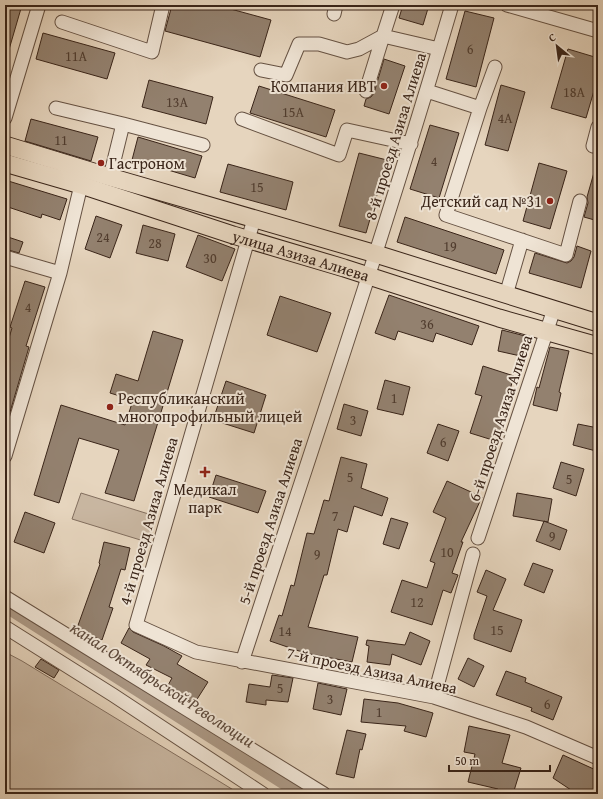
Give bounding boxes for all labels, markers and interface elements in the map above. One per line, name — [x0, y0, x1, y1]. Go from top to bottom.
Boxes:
north arrow — [537, 26, 577, 66]
text: С — [546, 29, 559, 46]
house number: 6 — [467, 39, 474, 59]
house number: 11А — [65, 46, 87, 66]
street label: 8-й проезд Азиза Алиева — [358, 49, 432, 223]
place label: Компания ИВТ — [271, 74, 376, 98]
marker: Компания ИВТ — [379, 81, 389, 91]
house number: 18А — [563, 82, 585, 102]
house number: 13А — [166, 92, 188, 112]
house number: 15А — [282, 102, 304, 122]
house number: 4А — [497, 108, 513, 128]
house number: 11 — [54, 130, 68, 150]
place label: Гастроном — [109, 151, 185, 175]
house number: 4 — [431, 151, 438, 171]
marker: Гастроном — [96, 158, 106, 168]
house number: 15 — [250, 177, 264, 197]
place label: Детский сад №31 — [420, 189, 542, 213]
marker: Детский сад №31 — [545, 196, 555, 206]
street label: улица Азиза Алиева — [228, 223, 373, 288]
house number: 24 — [96, 227, 110, 247]
house number: 28 — [148, 233, 162, 253]
house number: 19 — [443, 236, 457, 256]
house number: 30 — [203, 248, 217, 268]
house number: 4 — [25, 297, 32, 317]
house number: 36 — [420, 314, 434, 334]
street label: 6-й проезд Азиза Алиева — [462, 331, 538, 504]
place label: Республиканский многопрофильный лицей — [118, 386, 303, 428]
house number: 1 — [391, 388, 397, 408]
marker: Республиканский многопрофильный лицей — [105, 402, 115, 412]
house number: 3 — [350, 410, 356, 430]
house number: 6 — [440, 432, 447, 452]
street label: 4-й проезд Азиза Алиева — [112, 434, 184, 608]
street label: 5-й проезд Азиза Алиева — [232, 434, 308, 607]
marker: Медикал парк — [199, 466, 211, 478]
house number: 5 — [347, 467, 353, 487]
house number: 5 — [566, 469, 572, 489]
place label: Медикал парк — [173, 477, 237, 519]
house number: 7 — [332, 506, 339, 526]
house number: 9 — [549, 526, 556, 546]
house number: 10 — [440, 542, 454, 562]
house number: 9 — [314, 544, 321, 564]
house number: 12 — [410, 592, 424, 612]
water label: канал Октябрьской Революции — [66, 615, 261, 753]
house number: 15 — [490, 620, 504, 640]
house number: 14 — [278, 621, 292, 641]
street label: 7-й проезд Азиза Алиева — [284, 640, 460, 700]
house number: 5 — [277, 678, 283, 698]
house number: 3 — [327, 689, 333, 709]
house number: 6 — [544, 694, 551, 714]
house number: 1 — [376, 702, 382, 722]
scale bar — [449, 747, 550, 773]
text: 50 m — [455, 752, 479, 769]

